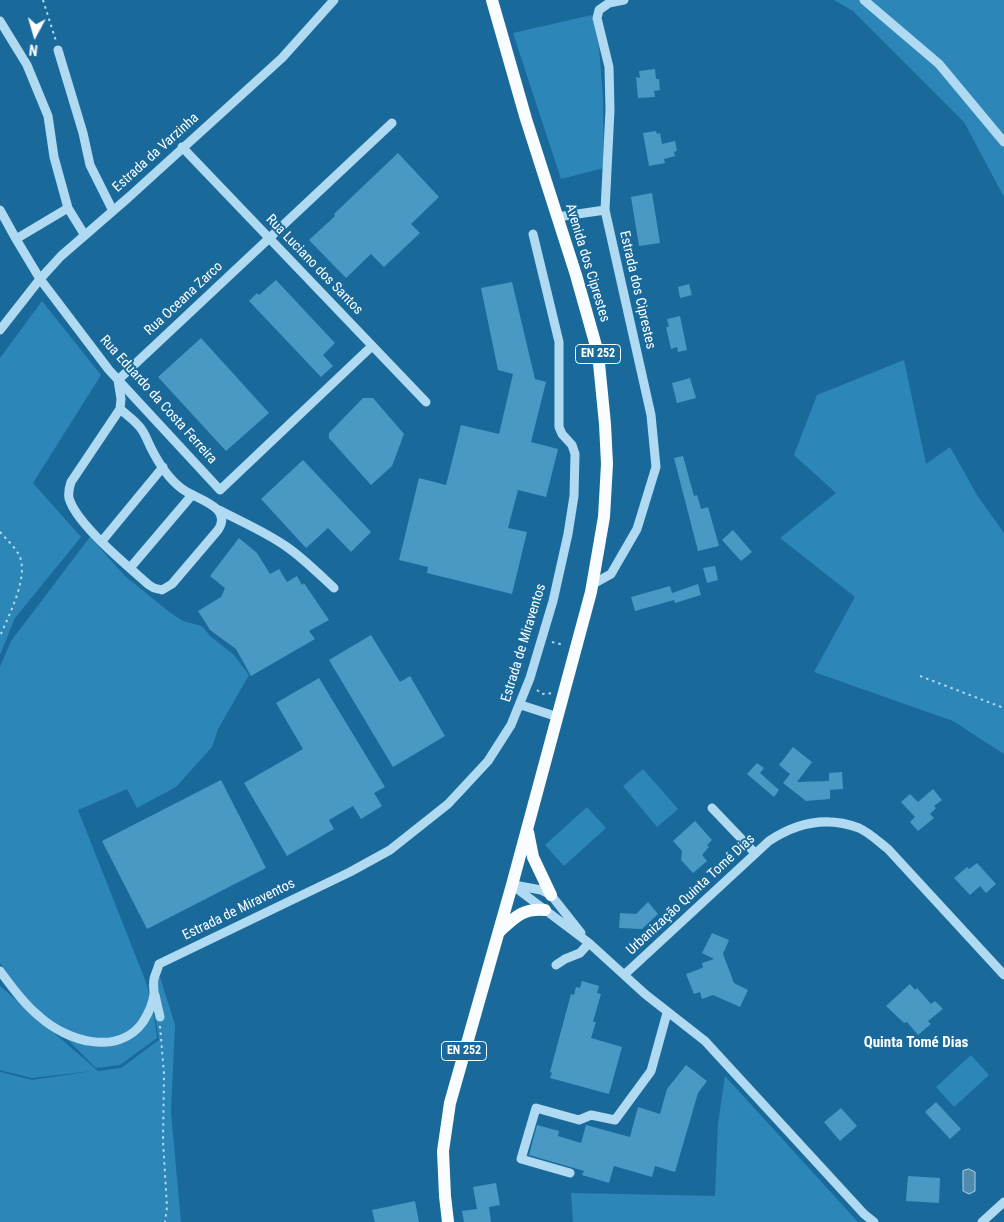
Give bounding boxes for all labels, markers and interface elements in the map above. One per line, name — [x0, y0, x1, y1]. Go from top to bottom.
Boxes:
north arrow — [10, 10, 60, 60]
text: N — [28, 42, 39, 58]
street label: Estrada da Varzinha — [109, 110, 203, 196]
street label: Avenida dos Ciprestes — [561, 202, 613, 324]
street label: Rua Luciano dos Santos — [262, 212, 366, 318]
street label: Estrada dos Ciprestes — [615, 229, 659, 351]
street label: Rua Oceana Zarco — [141, 259, 227, 339]
street label: Rua Eduardo da Costa Ferreira — [96, 332, 220, 468]
road number: EN 252 — [576, 344, 620, 364]
street label: Estrada de Miraventos — [498, 582, 550, 704]
street label: Urbanização Quinta Tomé Dias — [623, 831, 759, 959]
street label: Estrada de Miraventos — [180, 876, 298, 944]
district label: Quinta Tomé Dias — [864, 1034, 968, 1052]
road number: EN 252 — [442, 1042, 486, 1060]

